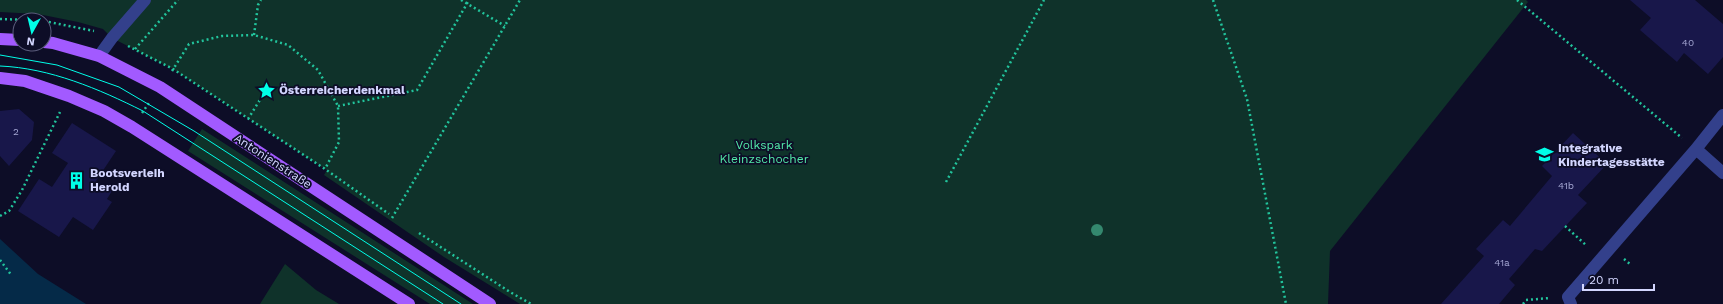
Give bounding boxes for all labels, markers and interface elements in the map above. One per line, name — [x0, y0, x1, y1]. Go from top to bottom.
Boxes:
north arrow — [12, 12, 52, 52]
text: N — [26, 34, 36, 48]
house number: 40 — [1682, 37, 1694, 48]
place icon: Österreicherdenkmal — [256, 80, 276, 100]
place label: Österreicherdenkmal — [279, 83, 405, 97]
house number: 2 — [13, 126, 19, 137]
street label: Antonienstraße — [232, 131, 314, 191]
park label: Volkspark Kleinzschocher — [719, 138, 809, 166]
place label: Integrative Kindertagesstätte — [1558, 141, 1665, 169]
school or university icon: Integrative Kindertagesstätte — [1535, 145, 1555, 165]
place label: Bootsverleih Herold — [90, 166, 165, 194]
building icon: Bootsverleih Herold — [67, 170, 87, 190]
house number: 41b — [1558, 180, 1574, 191]
house number: 41a — [1494, 257, 1510, 268]
scale bar — [1583, 266, 1654, 292]
text: 20 m — [1589, 273, 1619, 287]

